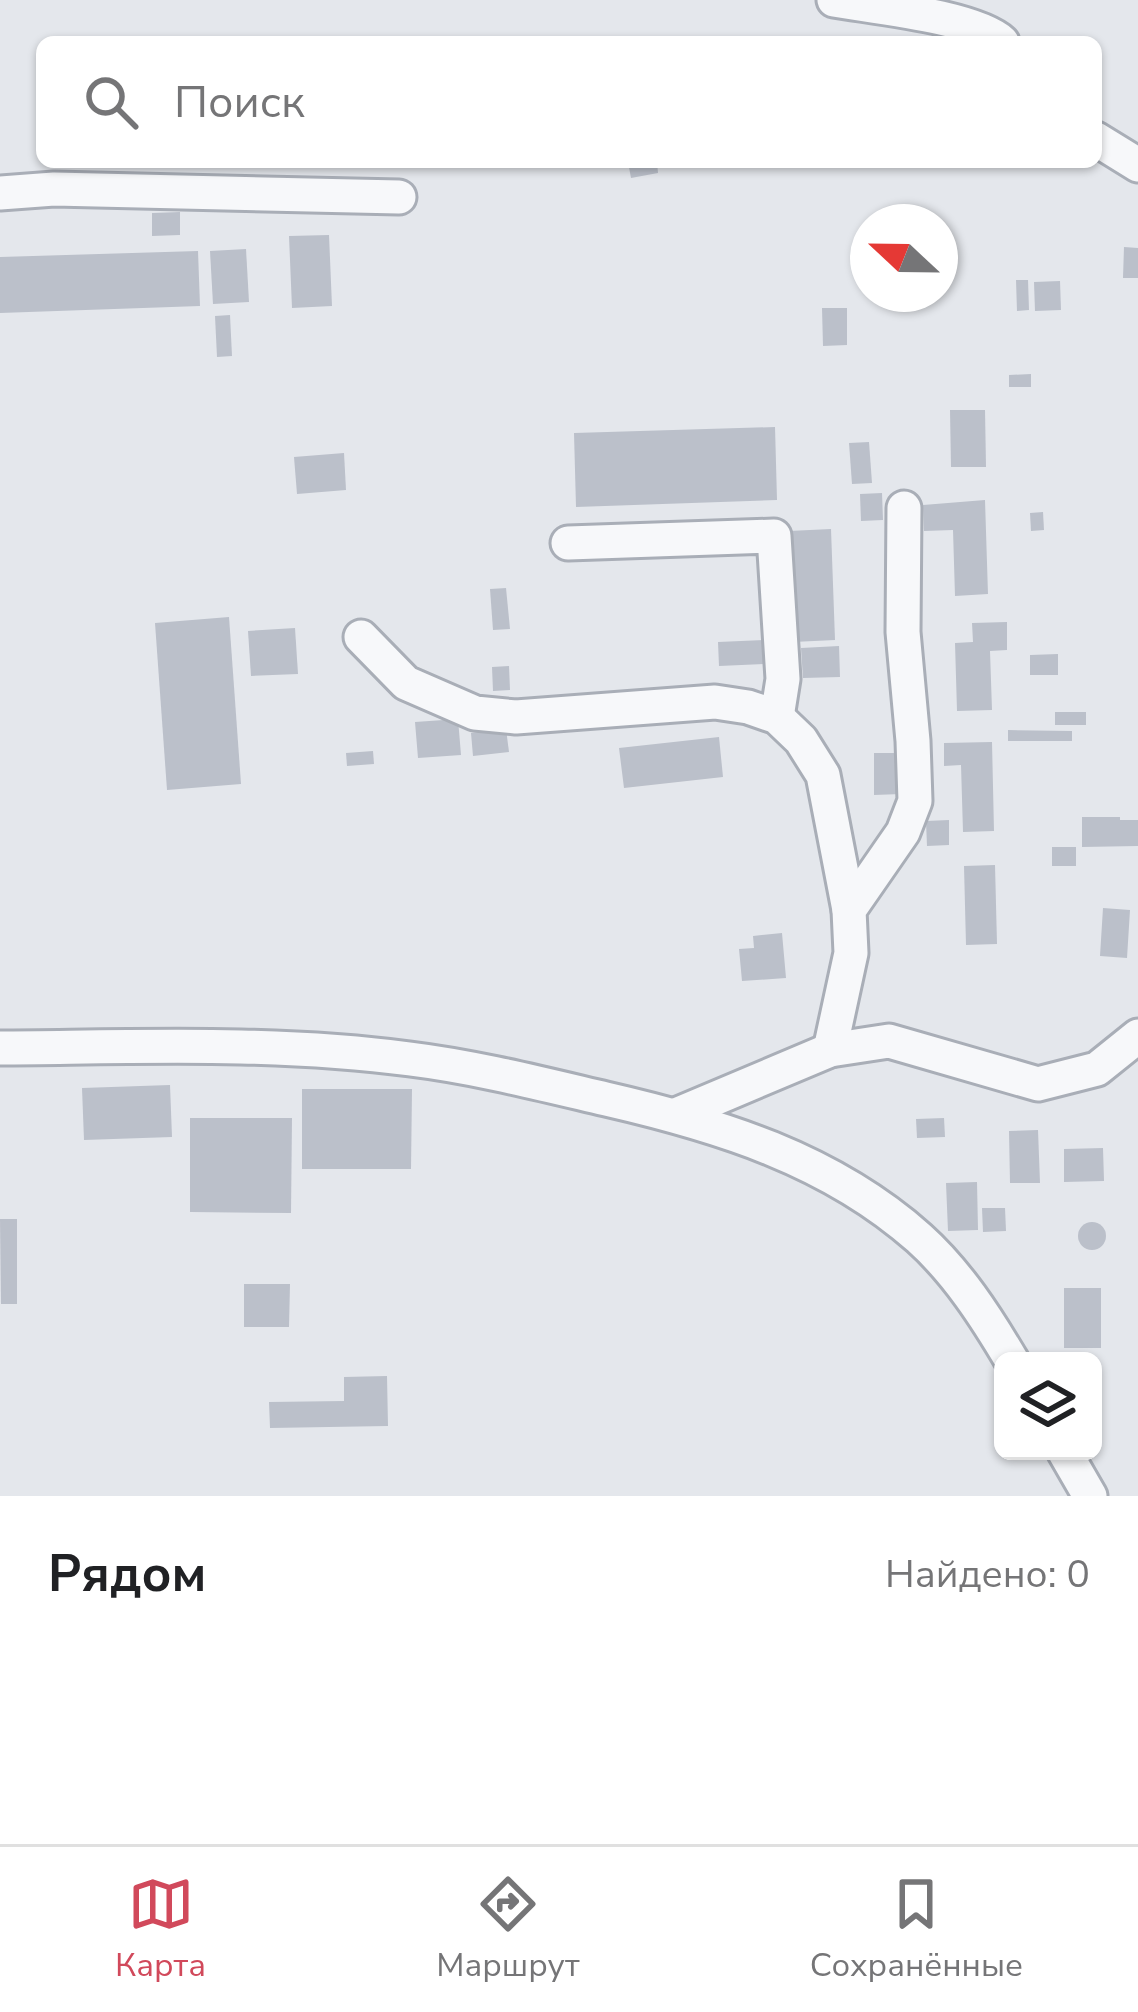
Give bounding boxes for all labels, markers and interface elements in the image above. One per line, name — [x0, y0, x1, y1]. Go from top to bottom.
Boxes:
search box — [36, 36, 1102, 168]
icon: search — [78, 69, 144, 135]
text: Поиск — [174, 72, 305, 133]
north arrow — [850, 204, 958, 312]
map controls — [994, 1352, 1102, 1460]
button: layers — [994, 1352, 1102, 1460]
text: Рядом — [48, 1539, 206, 1609]
text: Найдено: 0 — [885, 1548, 1090, 1601]
tab: Карта — [115, 1871, 206, 1988]
tab: Маршрут — [436, 1871, 580, 1988]
tab: Сохранённые — [810, 1871, 1023, 1988]

